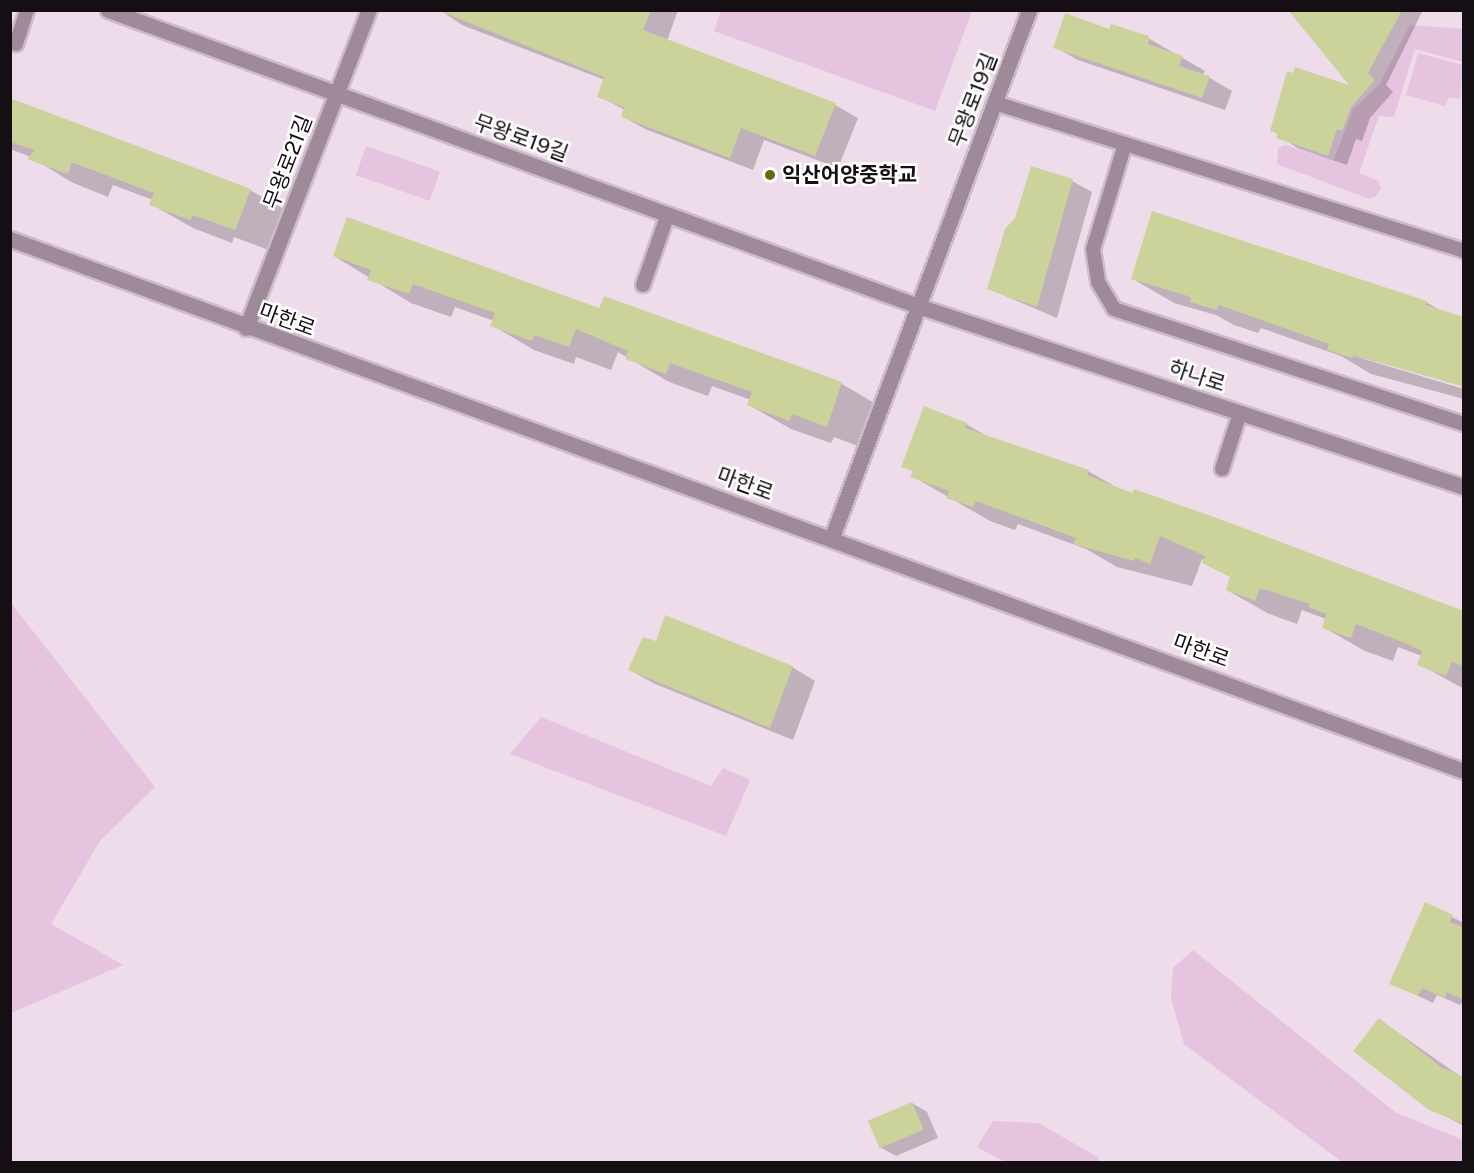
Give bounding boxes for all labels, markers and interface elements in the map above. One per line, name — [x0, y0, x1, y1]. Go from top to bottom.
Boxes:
street label: 무왕로19길 — [944, 49, 1002, 151]
street label: 무왕로19길 — [470, 109, 572, 167]
street label: 무왕로21길 — [259, 112, 317, 212]
place label: 익산어양중학교 — [782, 162, 917, 188]
marker: 익산어양중학교 — [763, 168, 777, 182]
street label: 마한로 — [255, 298, 319, 342]
street label: 하나로 — [1166, 355, 1228, 397]
street label: 마한로 — [713, 462, 777, 506]
street label: 마한로 — [1169, 629, 1233, 673]

